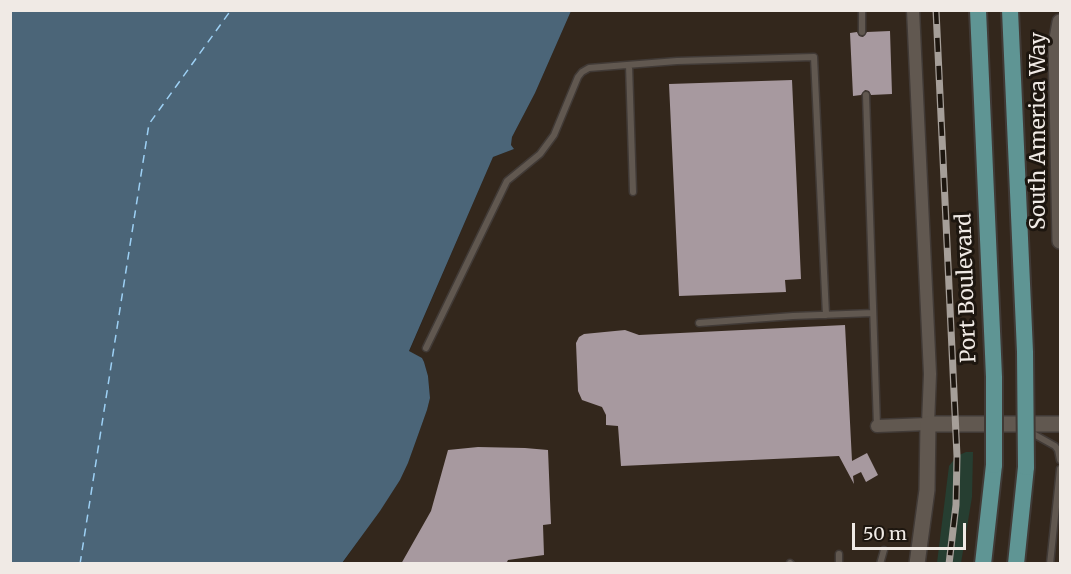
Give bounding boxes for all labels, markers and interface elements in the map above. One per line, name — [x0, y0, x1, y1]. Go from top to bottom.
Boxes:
street label: South America Way — [1026, 32, 1052, 230]
street label: Port Boulevard — [952, 213, 982, 363]
scale bar — [855, 511, 969, 549]
text: 50 m — [863, 522, 907, 545]

